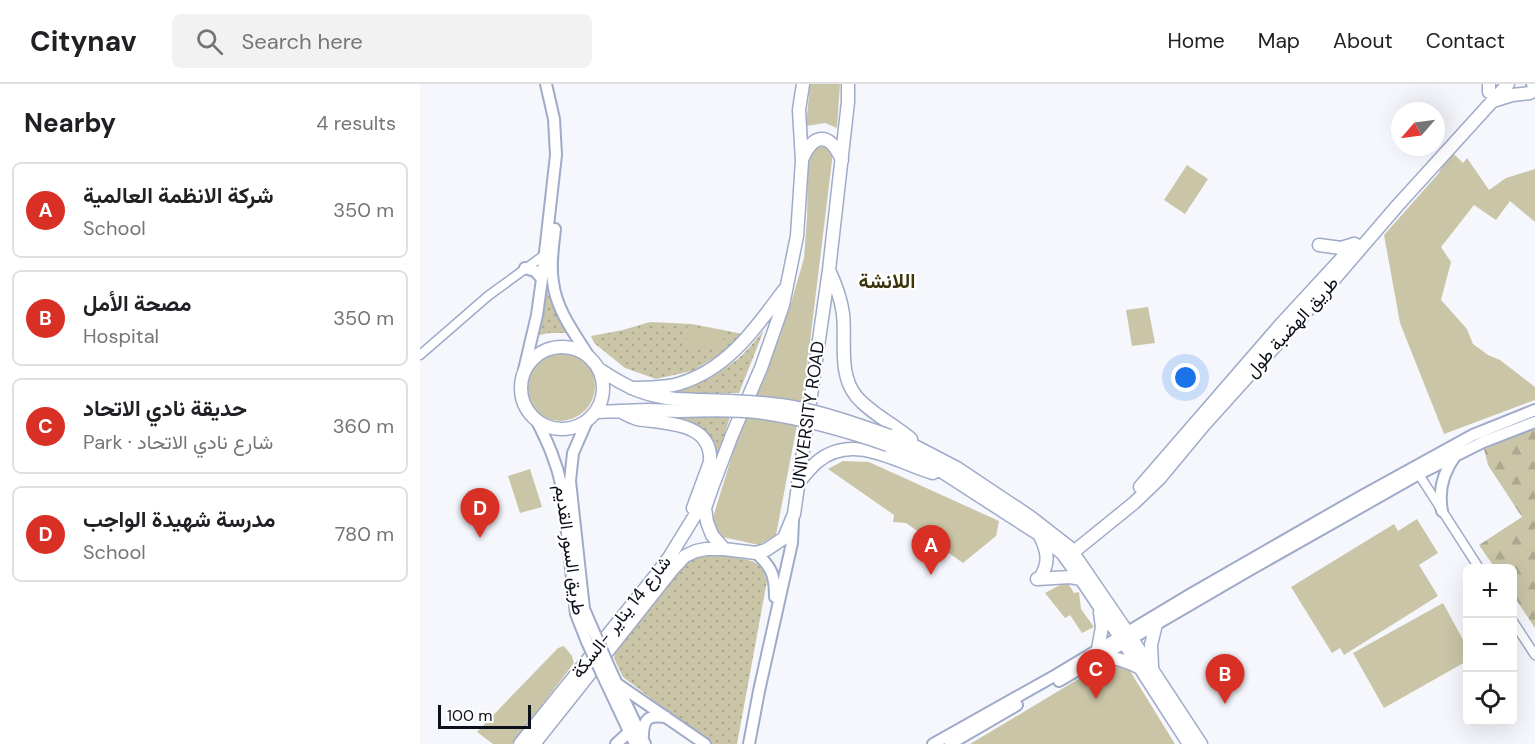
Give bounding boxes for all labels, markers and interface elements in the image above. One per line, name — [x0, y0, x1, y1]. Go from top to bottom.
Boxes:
search box — [172, 14, 592, 68]
text: Citynav — [30, 23, 136, 60]
icon: search — [193, 25, 226, 58]
text: Search here — [241, 27, 363, 56]
text: Home — [1167, 27, 1225, 55]
text: Map — [1258, 27, 1300, 55]
text: About — [1333, 27, 1393, 55]
text: Contact — [1426, 27, 1505, 55]
north arrow — [1391, 102, 1445, 156]
text: Nearby — [24, 106, 116, 140]
text: 4 results — [316, 110, 396, 136]
text: شركة الانظمة العالمية — [83, 181, 274, 210]
text: A — [38, 197, 53, 223]
text: 350 m — [333, 197, 394, 223]
text: School — [83, 215, 146, 241]
district label: اللانشة — [859, 268, 915, 294]
street label: طريق الهضبة طول — [1240, 271, 1344, 383]
text: مصحة الأمل — [83, 289, 191, 318]
text: B — [39, 305, 52, 331]
text: 350 m — [333, 305, 394, 331]
text: Hospital — [83, 323, 159, 349]
street label: UNIVERSITY ROAD — [786, 339, 830, 491]
your location — [1171, 363, 1200, 392]
text: حديقة نادي الاتحاد — [83, 394, 247, 423]
text: C — [38, 413, 53, 439]
text: 360 m — [333, 413, 394, 439]
text: Park · شارع نادي الاتحاد — [83, 429, 273, 455]
street label: طريق السور القديم — [549, 483, 591, 617]
pin: D — [460, 488, 500, 538]
text: مدرسة شهيدة الواجب — [83, 505, 275, 534]
text: D — [38, 521, 53, 547]
text: 780 m — [335, 521, 394, 547]
pin: A — [912, 526, 950, 575]
text: School — [83, 539, 146, 565]
street label: شارع 14 يناير -السكة — [566, 551, 676, 683]
map controls — [1463, 564, 1517, 726]
button: + — [1463, 564, 1517, 618]
button: − — [1463, 618, 1517, 672]
pin: C — [1076, 650, 1116, 699]
pin: B — [1206, 654, 1244, 704]
button: locate — [1463, 672, 1517, 726]
scale bar — [438, 702, 531, 730]
text: 100 m — [447, 705, 492, 726]

